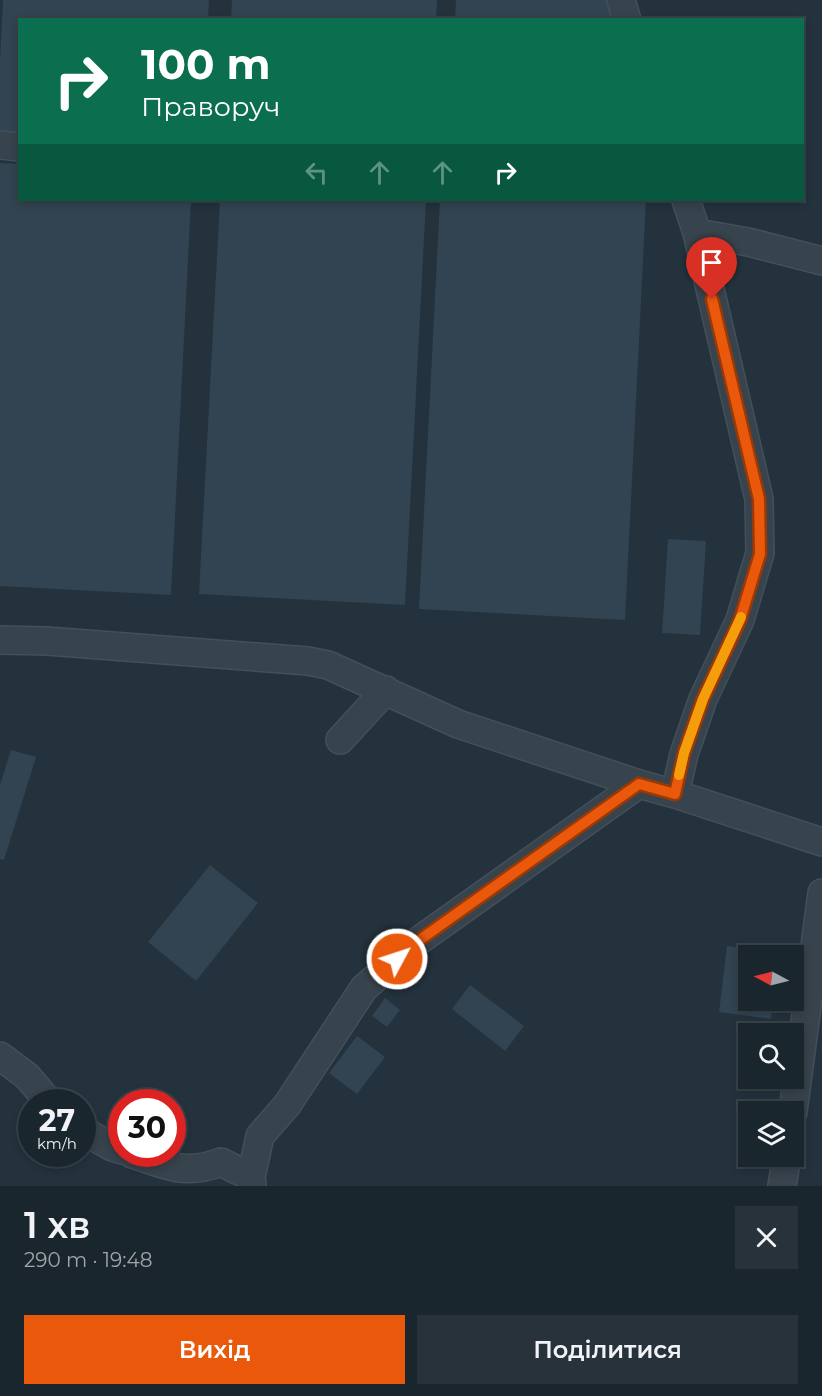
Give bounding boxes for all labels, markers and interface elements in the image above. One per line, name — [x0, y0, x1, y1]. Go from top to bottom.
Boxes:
text: 100 m — [141, 38, 270, 90]
icon: right — [42, 42, 120, 120]
text: Праворуч — [141, 90, 280, 123]
icon: left — [300, 156, 333, 189]
icon: ahead — [363, 156, 396, 189]
icon: ahead — [426, 156, 459, 189]
icon: right — [489, 156, 522, 189]
pin — [686, 237, 737, 299]
icon: arrive — [695, 246, 728, 279]
position arrow — [365, 927, 429, 991]
north arrow — [738, 945, 804, 1011]
map controls — [738, 945, 804, 1167]
button: search — [738, 1023, 804, 1089]
speed limit sign: 30 — [108, 1089, 186, 1167]
button: layers — [738, 1101, 804, 1167]
text: 27 — [39, 1102, 75, 1139]
text: km/h — [37, 1134, 77, 1153]
text: 1 хв — [24, 1203, 90, 1247]
button: close — [735, 1206, 798, 1269]
text: 290 m · 19:48 — [24, 1248, 153, 1272]
button: Вихід — [24, 1315, 405, 1384]
button: Поділитися — [417, 1315, 798, 1384]

